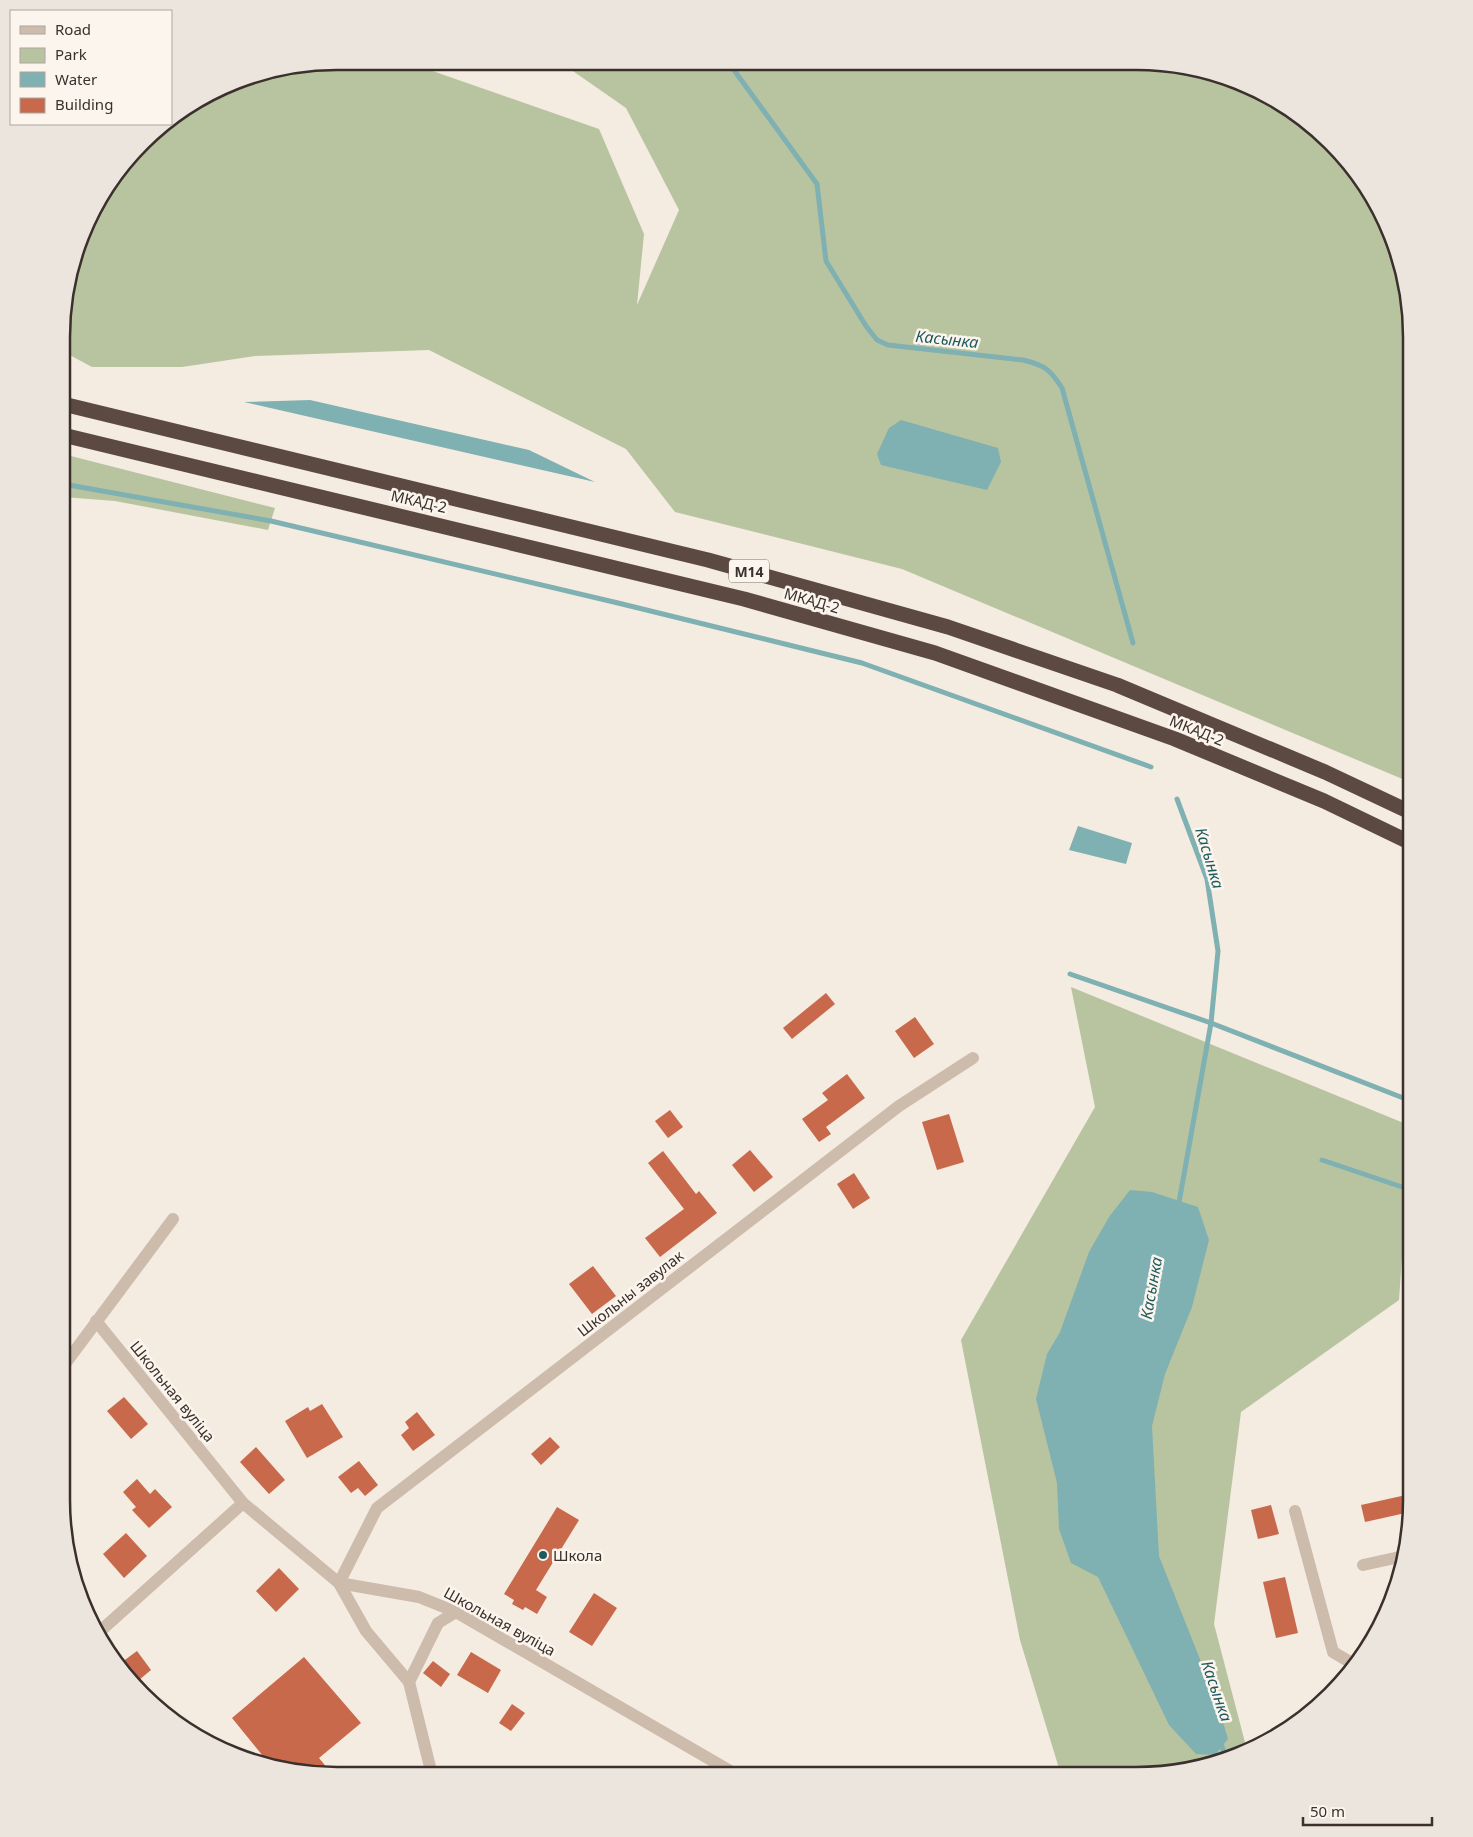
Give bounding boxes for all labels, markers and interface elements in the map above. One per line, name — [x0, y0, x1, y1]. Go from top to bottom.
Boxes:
legend — [10, 10, 172, 125]
text: Road — [55, 19, 91, 39]
text: Park — [55, 44, 87, 64]
text: Water — [55, 69, 97, 89]
text: Building — [55, 94, 113, 114]
water label: Касынка — [915, 325, 979, 353]
street label: МКАД-2 — [389, 485, 449, 517]
road number: М14 — [729, 560, 769, 582]
street label: МКАД-2 — [782, 583, 842, 617]
street label: МКАД-2 — [1167, 710, 1227, 750]
water label: Касынка — [1190, 825, 1230, 891]
street label: Школьны завулак — [573, 1245, 687, 1341]
water label: Касынка — [1135, 1255, 1167, 1321]
street label: Школьная вуліца — [126, 1336, 220, 1446]
place label: Школа — [553, 1545, 602, 1565]
marker: Школа — [537, 1549, 549, 1561]
street label: Школьная вуліца — [441, 1582, 559, 1660]
water label: Касынка — [1196, 1658, 1238, 1724]
scale bar — [1303, 1794, 1432, 1826]
text: 50 m — [1310, 1801, 1345, 1821]

